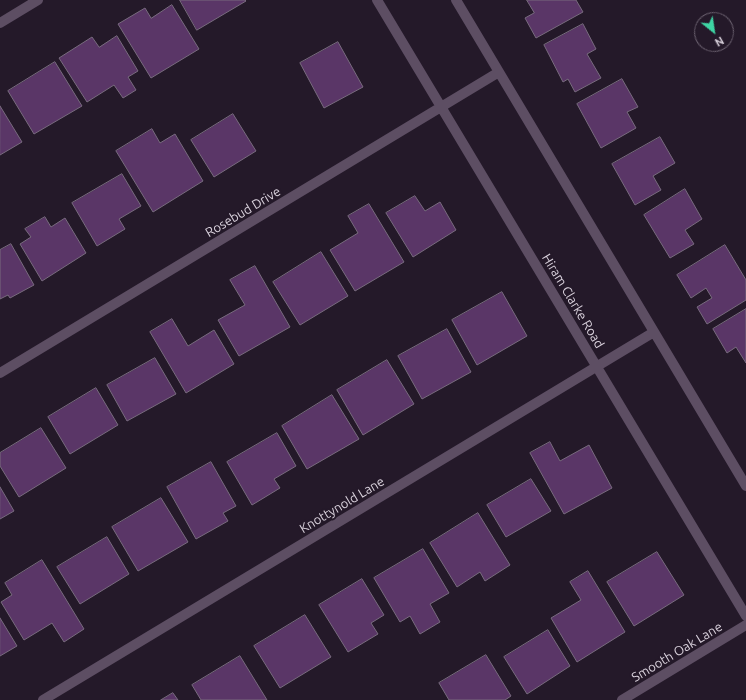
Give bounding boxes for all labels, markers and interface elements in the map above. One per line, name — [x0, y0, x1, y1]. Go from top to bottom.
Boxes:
north arrow — [694, 12, 734, 52]
text: N — [713, 34, 726, 49]
street label: Rosebud Drive — [203, 183, 283, 241]
street label: Hiram Clarke Road — [539, 251, 607, 351]
street label: Knottynold Lane — [297, 473, 387, 537]
street label: Smooth Oak Lane — [629, 619, 725, 685]

